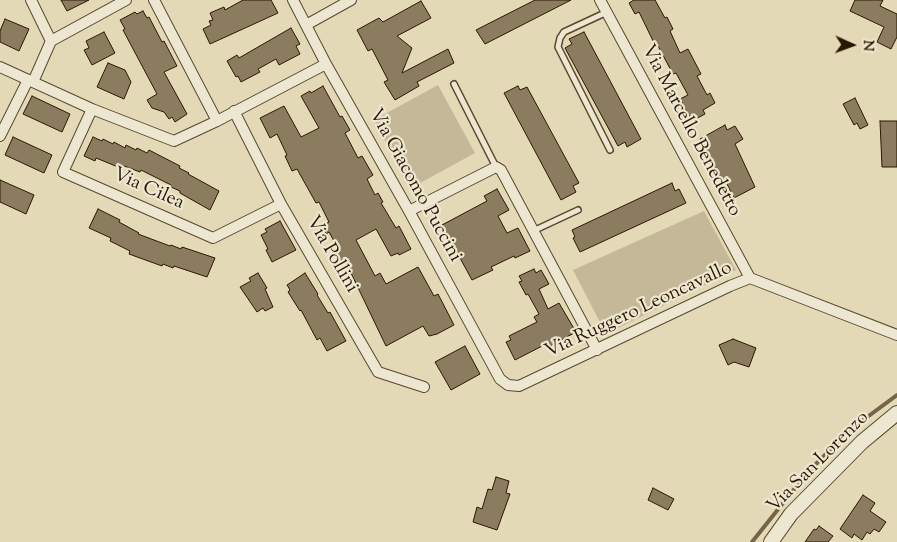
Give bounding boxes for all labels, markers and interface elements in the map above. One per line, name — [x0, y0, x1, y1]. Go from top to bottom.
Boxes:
north arrow — [827, 20, 877, 70]
text: N — [857, 40, 877, 51]
street label: Via Marcello Benedetto — [635, 41, 745, 221]
street label: Via Giacomo Puccini — [362, 106, 466, 266]
street label: Via Cilea — [109, 164, 187, 216]
street label: Via Pollini — [300, 212, 362, 298]
street label: Via Ruggero Leoncavallo — [542, 258, 736, 364]
street label: Via San Lorenzo — [763, 407, 875, 519]

